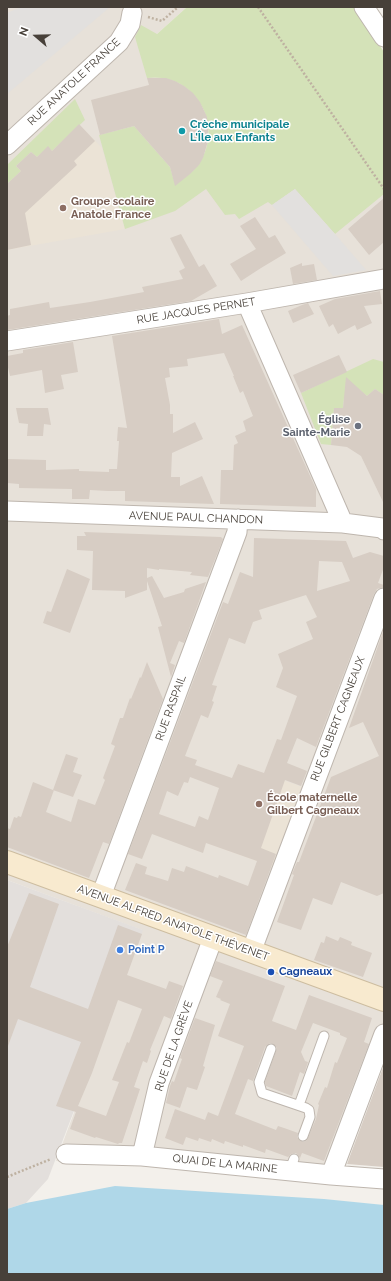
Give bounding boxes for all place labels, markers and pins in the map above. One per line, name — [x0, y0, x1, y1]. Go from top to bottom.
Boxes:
place label: Crèche municipale L'Île aux Enfants — [190, 118, 289, 144]
marker: Crèche municipale L'Île aux Enfants — [177, 126, 187, 136]
place label: Groupe scolaire Anatole France — [71, 195, 154, 221]
marker: Groupe scolaire Anatole France — [58, 203, 68, 213]
place label: Église Sainte-Marie — [283, 413, 350, 439]
marker: Église Sainte-Marie — [353, 421, 363, 431]
place label: École maternelle Gilbert Cagneaux — [267, 791, 359, 817]
marker: École maternelle Gilbert Cagneaux — [254, 799, 264, 809]
place label: Point P — [128, 943, 165, 957]
marker: Point P — [115, 945, 125, 955]
place label: Cagneaux — [279, 965, 332, 979]
marker: Cagneaux — [266, 967, 276, 977]

